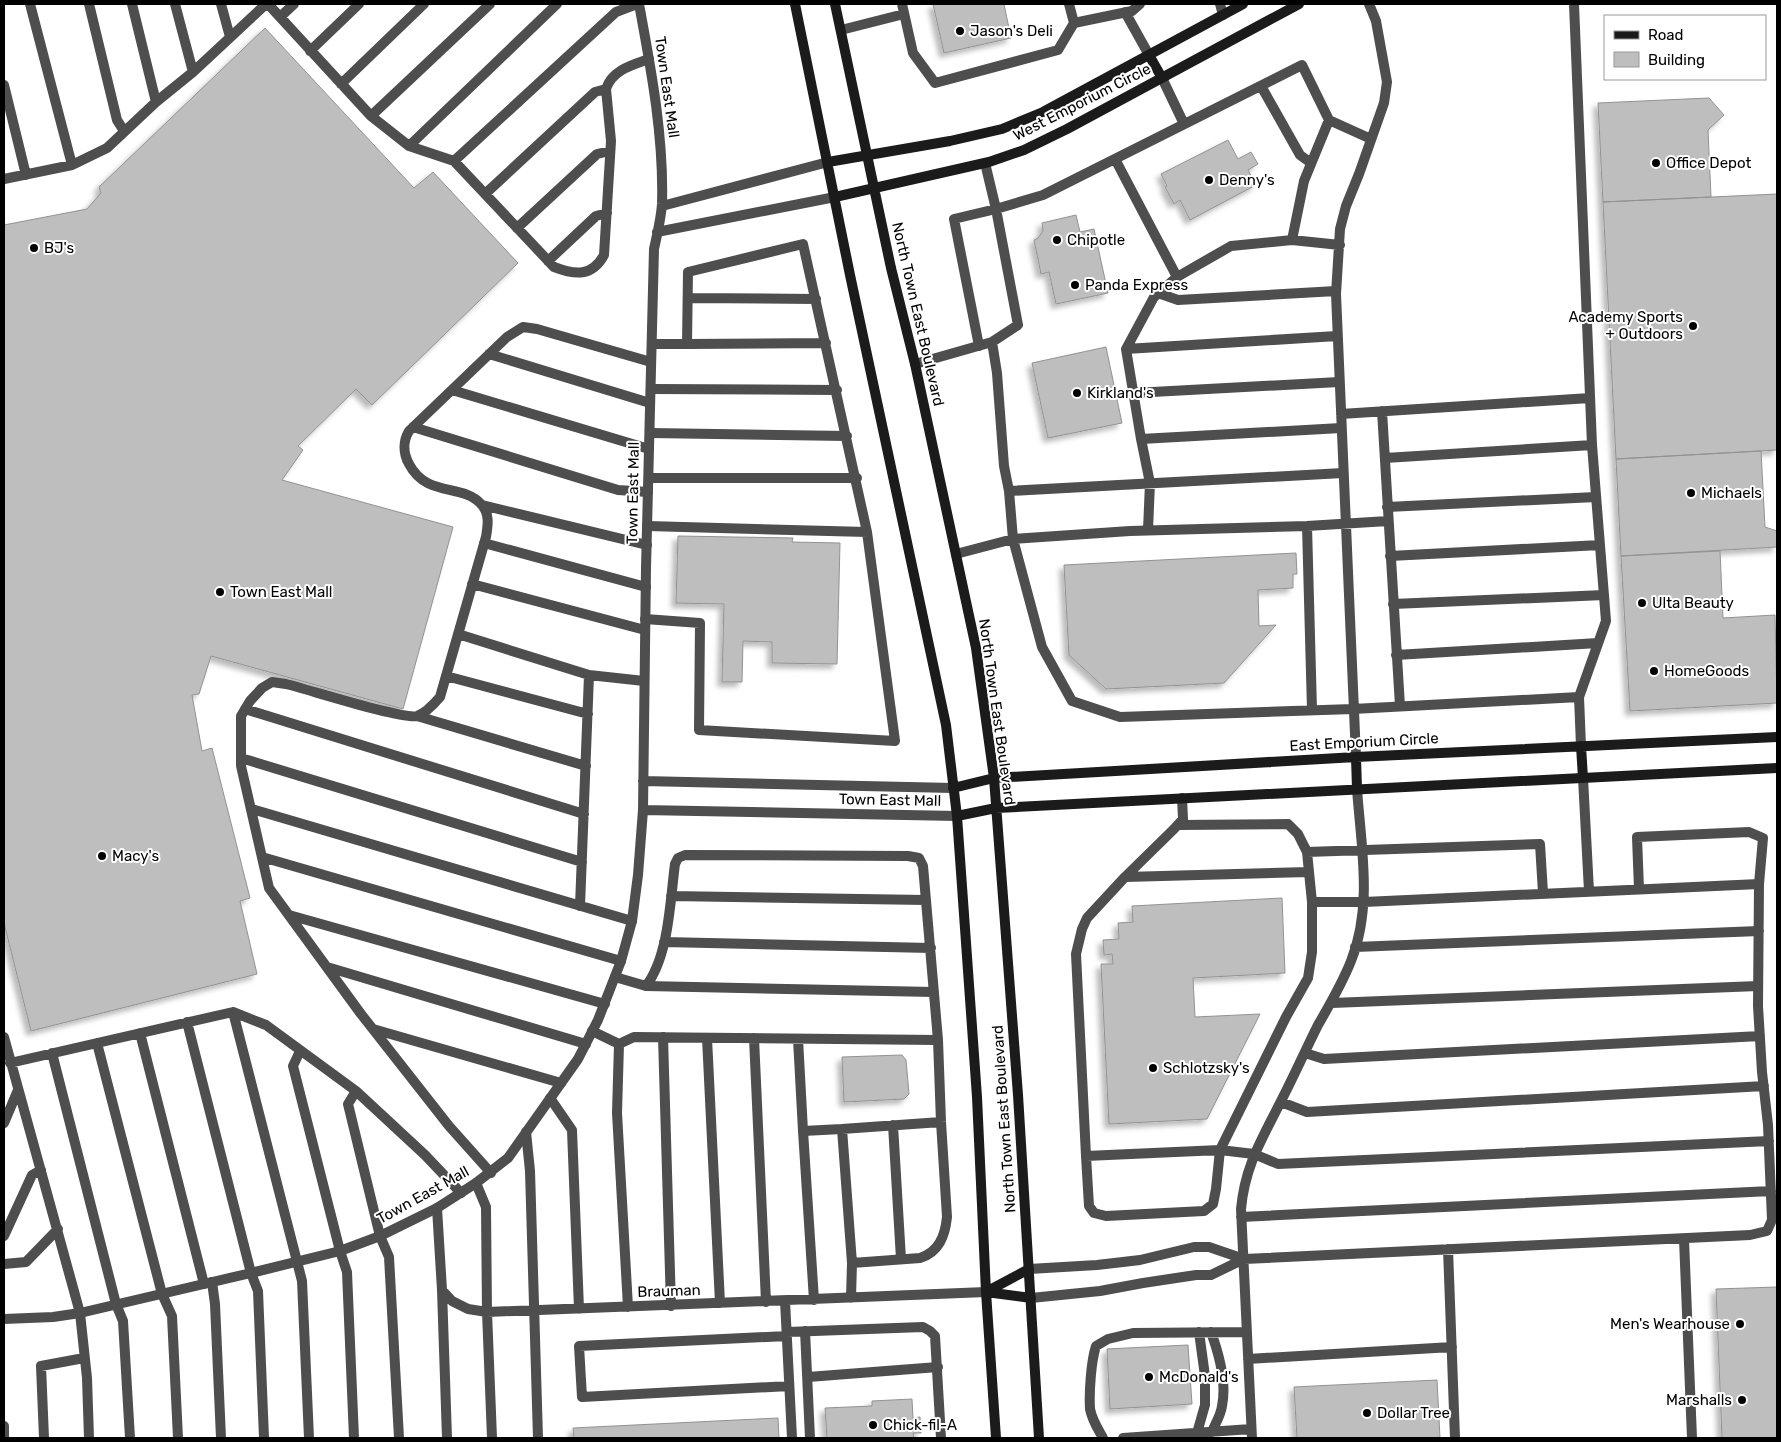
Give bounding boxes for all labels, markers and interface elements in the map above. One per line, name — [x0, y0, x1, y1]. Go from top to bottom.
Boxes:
legend — [1604, 15, 1766, 80]
place label: Jason's Deli — [970, 22, 1053, 40]
marker: Jason's Deli — [954, 25, 966, 37]
text: Road — [1648, 26, 1684, 44]
street label: Town East Mall — [651, 35, 683, 139]
text: Building — [1648, 51, 1705, 69]
street label: West Emporium Circle — [1010, 59, 1154, 145]
place label: Office Depot — [1666, 154, 1752, 172]
marker: Office Depot — [1650, 157, 1662, 169]
place label: Denny's — [1219, 171, 1275, 189]
marker: Denny's — [1203, 174, 1215, 186]
street label: North Town East Boulevard — [888, 220, 948, 408]
place label: Chipotle — [1067, 231, 1125, 249]
marker: Chipotle — [1051, 234, 1063, 246]
place label: BJ's — [44, 239, 74, 257]
marker: BJ's — [28, 242, 40, 254]
place label: Panda Express — [1085, 276, 1188, 294]
marker: Panda Express — [1069, 279, 1081, 291]
place label: Academy Sports + Outdoors — [1568, 308, 1683, 343]
marker: Academy Sports + Outdoors — [1687, 320, 1699, 332]
place label: Kirkland's — [1087, 384, 1154, 402]
marker: Kirkland's — [1071, 387, 1083, 399]
street label: Town East Mall — [623, 442, 643, 544]
place label: Michaels — [1701, 484, 1762, 502]
marker: Michaels — [1685, 487, 1697, 499]
place label: Town East Mall — [230, 583, 332, 601]
marker: Town East Mall — [214, 586, 226, 598]
place label: Ulta Beauty — [1652, 594, 1734, 612]
marker: Ulta Beauty — [1636, 597, 1648, 609]
street label: North Town East Boulevard — [975, 618, 1019, 806]
place label: HomeGoods — [1664, 662, 1749, 680]
marker: HomeGoods — [1648, 665, 1660, 677]
street label: East Emporium Circle — [1289, 729, 1439, 755]
street label: Town East Mall — [839, 790, 941, 810]
place label: Macy's — [112, 847, 159, 865]
marker: Macy's — [96, 850, 108, 862]
street label: North Town East Boulevard — [988, 1024, 1020, 1214]
place label: Schlotzsky's — [1163, 1059, 1250, 1077]
marker: Schlotzsky's — [1147, 1062, 1159, 1074]
street label: Town East Mall — [374, 1162, 472, 1228]
street label: Brauman — [637, 1281, 701, 1301]
place label: Men's Wearhouse — [1610, 1315, 1730, 1333]
marker: Men's Wearhouse — [1734, 1318, 1746, 1330]
place label: McDonald's — [1159, 1368, 1239, 1386]
marker: McDonald's — [1143, 1371, 1155, 1383]
place label: Marshalls — [1666, 1391, 1732, 1409]
marker: Marshalls — [1736, 1394, 1748, 1406]
place label: Dollar Tree — [1377, 1404, 1450, 1422]
marker: Dollar Tree — [1361, 1407, 1373, 1419]
place label: Chick-fil-A — [883, 1416, 957, 1434]
marker: Chick-fil-A — [867, 1419, 879, 1431]

